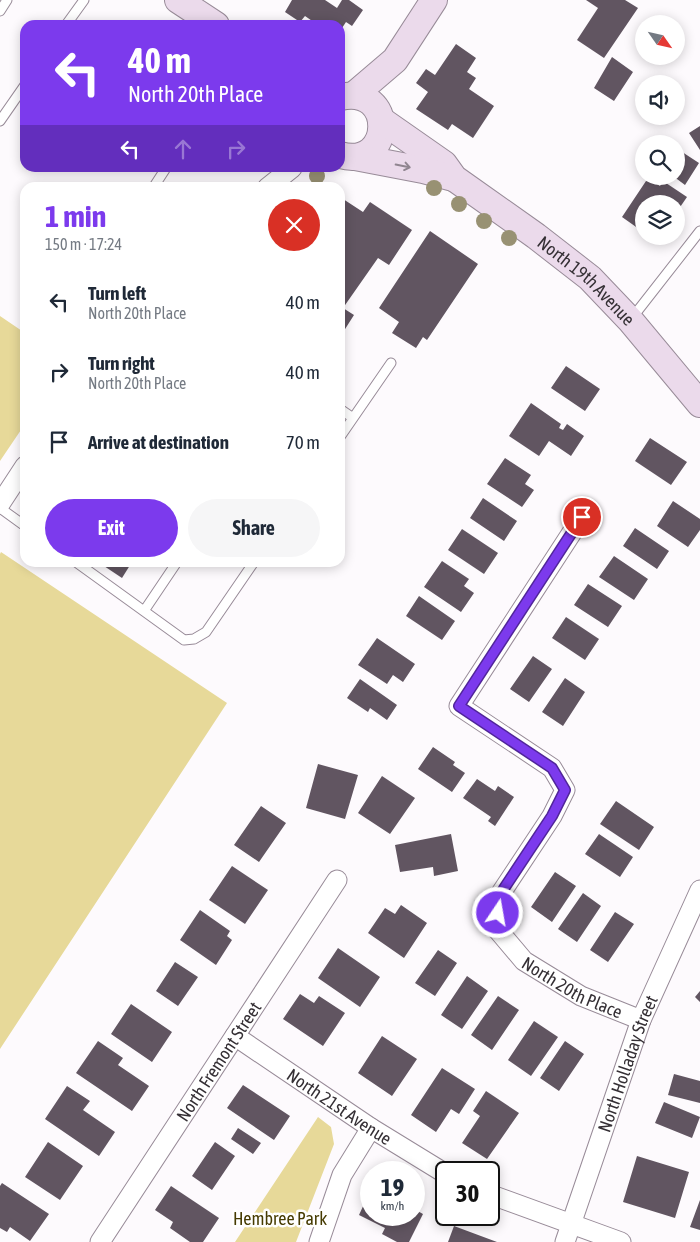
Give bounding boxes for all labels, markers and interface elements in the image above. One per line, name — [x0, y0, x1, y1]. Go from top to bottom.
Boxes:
north arrow — [635, 15, 685, 65]
map controls — [635, 15, 685, 245]
icon: left — [45, 40, 110, 105]
text: 40 m — [128, 40, 191, 80]
button: sound — [635, 75, 685, 125]
text: North 20th Place — [128, 81, 263, 107]
icon: left — [116, 135, 144, 163]
icon: ahead — [169, 135, 197, 163]
icon: right — [222, 135, 250, 163]
button: search — [635, 135, 685, 185]
one-way arrow — [395, 161, 411, 171]
button: layers — [635, 195, 685, 245]
text: 1 min — [45, 199, 106, 233]
button: close — [268, 199, 320, 251]
street label: North 19th Avenue — [534, 231, 640, 329]
text: 150 m · 17:24 — [45, 235, 122, 253]
text: Turn left — [88, 282, 146, 304]
icon: left — [45, 288, 73, 316]
text: 40 m — [286, 291, 320, 313]
text: North 20th Place — [88, 304, 186, 322]
text: Turn right — [88, 352, 155, 374]
icon: right — [45, 358, 73, 386]
text: 40 m — [286, 361, 320, 383]
text: North 20th Place — [88, 374, 186, 392]
icon: arrive — [45, 428, 73, 456]
text: Arrive at destination — [88, 431, 229, 453]
text: 70 m — [286, 431, 320, 453]
pin — [561, 496, 603, 538]
button: Exit — [45, 499, 178, 557]
button: Share — [188, 499, 320, 557]
icon: arrive — [568, 503, 596, 531]
position arrow — [471, 886, 523, 938]
street label: North 20th Place — [518, 952, 625, 1022]
street label: North Holladay Street — [593, 992, 661, 1135]
street label: North Fremont Street — [172, 998, 265, 1125]
street label: North 21st Avenue — [283, 1064, 396, 1149]
speed limit sign: 30 — [435, 1161, 500, 1226]
text: 19 — [381, 1173, 404, 1201]
text: km/h — [381, 1199, 404, 1213]
park label: Hembree Park — [233, 1208, 327, 1229]

